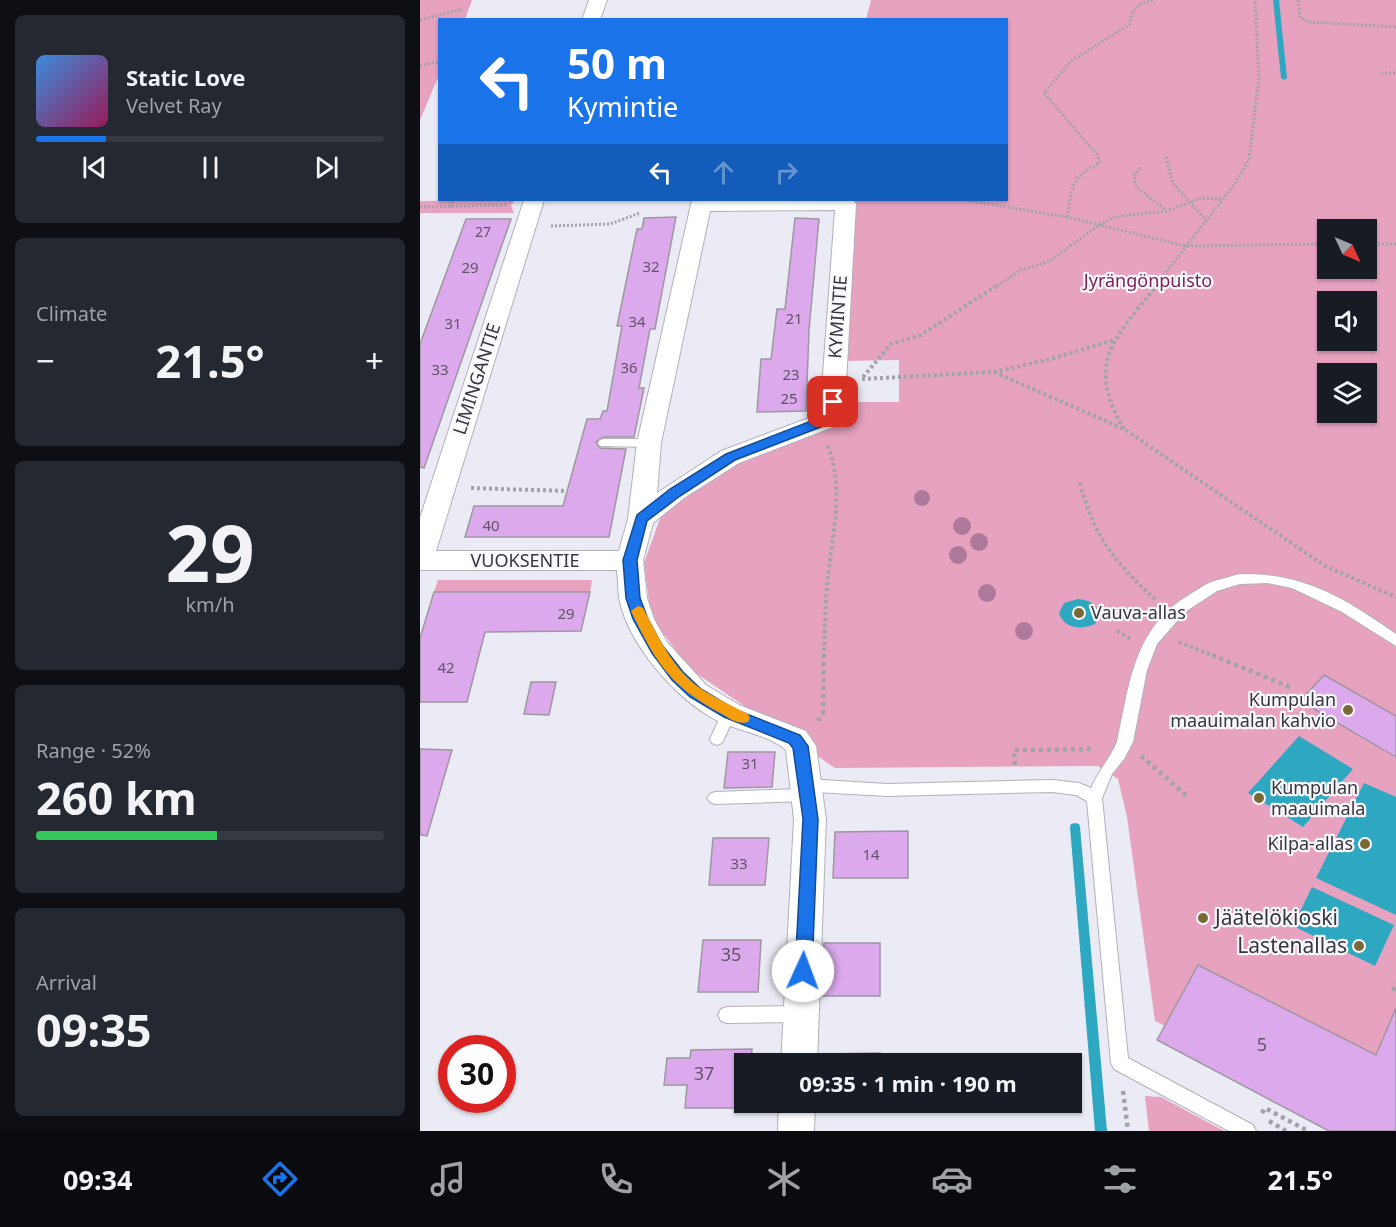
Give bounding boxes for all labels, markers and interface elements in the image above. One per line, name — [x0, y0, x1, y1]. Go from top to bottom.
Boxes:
text: 50 m — [567, 34, 667, 91]
icon: left — [468, 42, 546, 120]
text: Static Love — [126, 62, 245, 92]
text: Kymintie — [567, 88, 678, 125]
text: Velvet Ray — [126, 92, 222, 119]
icon: previous — [78, 151, 111, 184]
icon: pause — [194, 151, 227, 184]
icon: next — [310, 151, 343, 184]
icon: left — [644, 156, 677, 189]
icon: ahead — [707, 156, 740, 189]
icon: right — [770, 156, 803, 189]
north arrow — [1317, 219, 1377, 279]
map controls — [1317, 219, 1377, 423]
house number: 27 — [475, 222, 491, 241]
house number: 32 — [642, 256, 660, 276]
house number: 29 — [461, 257, 479, 277]
park label: Jyrängönpuisto — [1082, 268, 1212, 292]
street label: KYMINTIE — [822, 274, 852, 359]
button: sound — [1317, 291, 1377, 351]
text: Climate — [36, 300, 107, 327]
house number: 21 — [785, 308, 803, 328]
house number: 34 — [628, 311, 646, 331]
house number: 31 — [444, 313, 462, 333]
street label: LIMINGANTIE — [447, 320, 505, 438]
text: 21.5° — [156, 330, 264, 391]
text: − — [36, 338, 55, 383]
text: + — [365, 338, 384, 383]
house number: 36 — [620, 357, 638, 377]
house number: 33 — [431, 359, 449, 379]
button: layers — [1317, 363, 1377, 423]
house number: 23 — [782, 364, 800, 384]
pin — [807, 376, 858, 427]
icon: arrive — [816, 385, 849, 418]
house number: 25 — [780, 388, 798, 408]
text: 29 — [165, 499, 255, 605]
house number: 40 — [482, 515, 500, 535]
street label: VUOKSENTIE — [471, 548, 579, 572]
text: km/h — [185, 591, 235, 618]
place label: Vauva-allas — [1091, 600, 1186, 624]
house number: 29 — [557, 603, 575, 623]
marker: Vauva-allas — [1072, 606, 1086, 620]
house number: 42 — [437, 657, 455, 677]
place label: Kumpulan maauimalan kahvio — [1170, 687, 1336, 732]
marker: Kumpulan maauimalan kahvio — [1341, 703, 1355, 717]
text: Range · 52% — [36, 737, 151, 764]
house number: 31 — [741, 753, 759, 773]
text: 260 km — [36, 767, 197, 828]
place label: Kumpulan maauimala — [1271, 775, 1365, 820]
marker: Kumpulan maauimala — [1252, 791, 1266, 805]
place label: Kilpa-allas — [1268, 831, 1353, 855]
marker: Kilpa-allas — [1358, 837, 1372, 851]
house number: 14 — [862, 844, 880, 864]
house number: 33 — [730, 853, 748, 873]
place label: Jäätelökioski — [1213, 903, 1338, 931]
marker: Jäätelökioski — [1196, 911, 1210, 925]
place label: Lastenallas — [1237, 931, 1347, 959]
position arrow — [771, 939, 835, 1003]
marker: Lastenallas — [1352, 939, 1366, 953]
house number: 35 — [721, 942, 741, 966]
text: Arrival — [36, 969, 97, 996]
text: 09:35 — [36, 999, 152, 1060]
house number: 5 — [1257, 1032, 1267, 1056]
speed limit sign: 30 — [438, 1035, 516, 1113]
house number: 37 — [694, 1061, 714, 1085]
text: 09:35 · 1 min · 190 m — [799, 1068, 1017, 1098]
icon: directions — [259, 1158, 301, 1200]
icon: music — [427, 1158, 469, 1200]
icon: phone — [595, 1158, 637, 1200]
icon: climate — [763, 1158, 805, 1200]
icon: car — [931, 1158, 973, 1200]
icon: filters — [1099, 1158, 1141, 1200]
text: 09:34 — [63, 1161, 132, 1198]
text: 21.5° — [1268, 1161, 1333, 1198]

